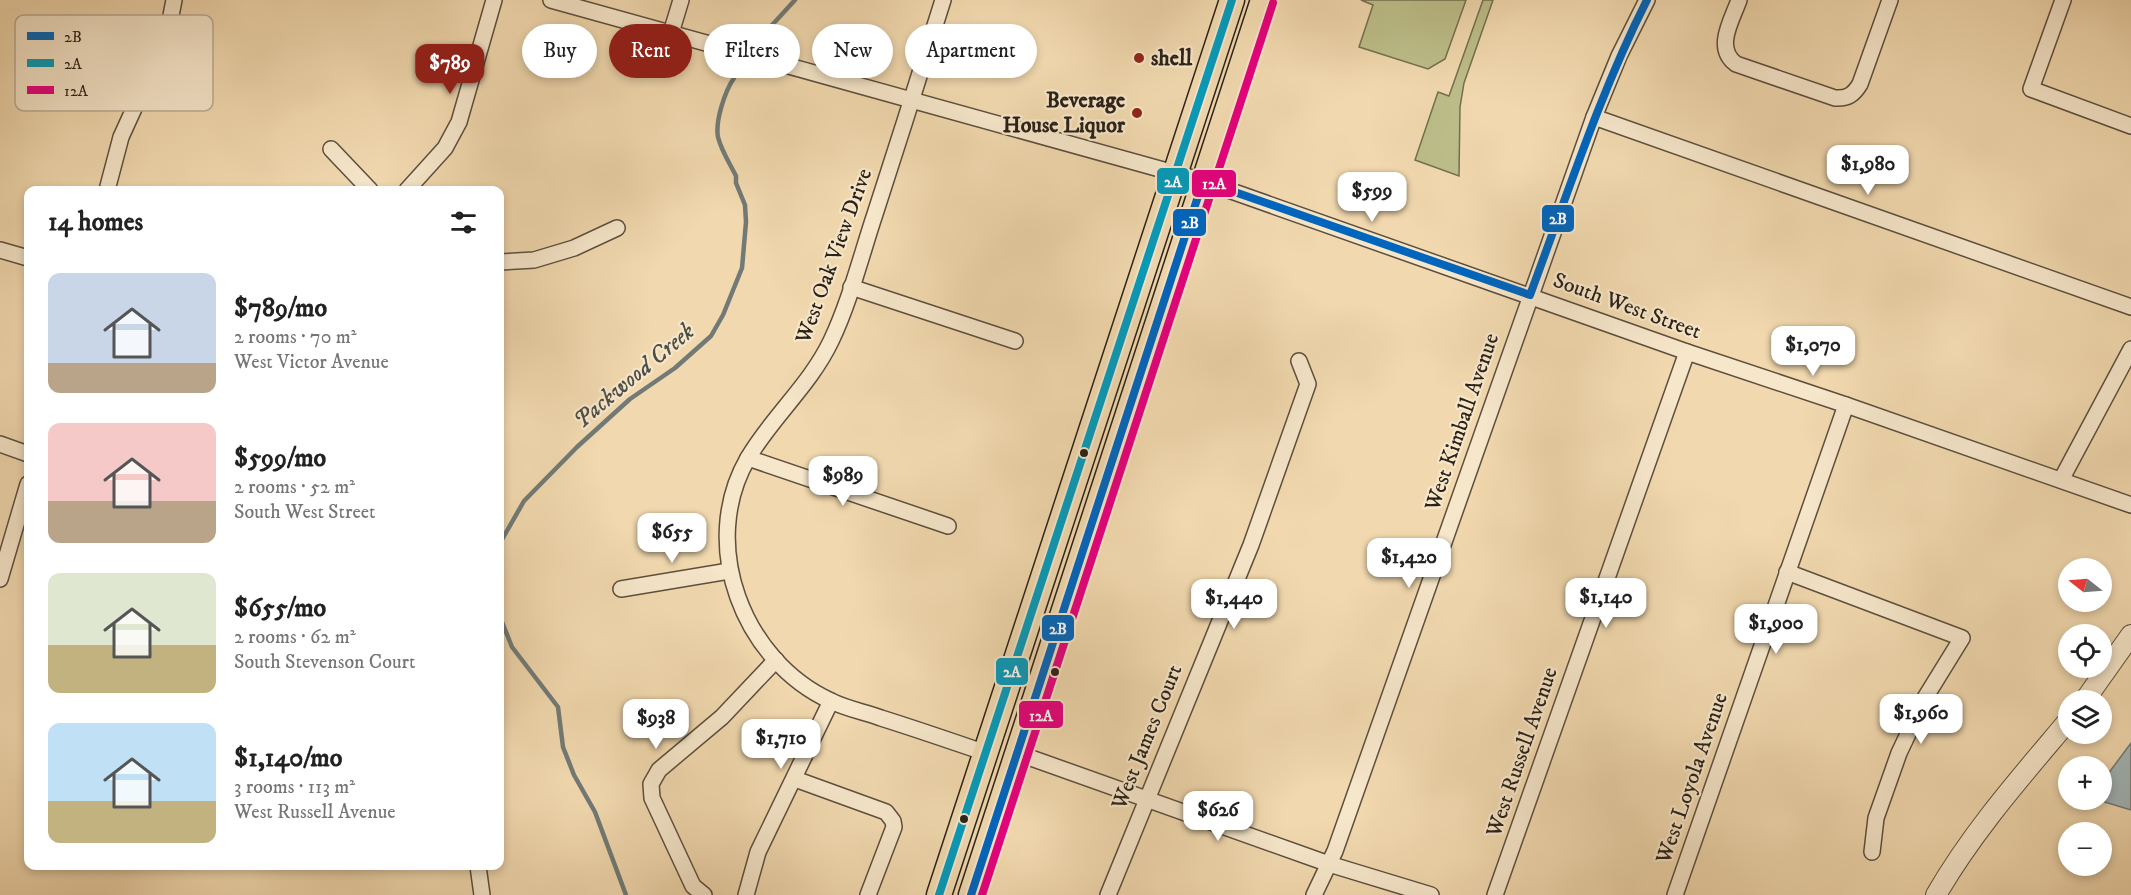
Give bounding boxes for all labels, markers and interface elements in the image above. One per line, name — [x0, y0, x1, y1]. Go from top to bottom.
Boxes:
legend — [15, 15, 213, 111]
chip: Buy — [522, 24, 597, 78]
chip: Rent — [609, 24, 692, 78]
chip: Filters — [704, 24, 800, 78]
chip: New — [812, 24, 893, 78]
chip: Apartment — [905, 24, 1037, 78]
text: 2B — [64, 27, 82, 47]
pin: $789 — [414, 44, 486, 95]
place label: shell — [1151, 45, 1193, 72]
text: $789 — [429, 51, 471, 76]
marker: shell — [1132, 51, 1146, 65]
text: 2A — [64, 54, 83, 74]
text: 12A — [64, 81, 89, 101]
place label: Beverage House Liquor — [1003, 87, 1126, 139]
marker: Beverage House Liquor — [1130, 106, 1144, 120]
pin: $1,980 — [1819, 145, 1917, 196]
text: $1,980 — [1841, 152, 1895, 177]
street label: West Oak View Drive — [789, 165, 878, 348]
line badge: 2A — [1156, 167, 1190, 195]
line badge: 12A — [1191, 169, 1237, 198]
text: 2A — [1164, 172, 1183, 192]
pin: $599 — [1336, 172, 1408, 223]
text: 12A — [1202, 174, 1227, 194]
text: $599 — [1352, 179, 1392, 204]
line badge: 2B — [1541, 204, 1575, 233]
text: 14 homes — [48, 206, 143, 239]
icon: filters — [447, 206, 480, 239]
line badge: 2B — [1172, 208, 1207, 237]
text: 2B — [1549, 209, 1567, 229]
text: 2B — [1181, 213, 1199, 233]
street label: South West Street — [1549, 267, 1705, 345]
text: $789/mo — [234, 292, 327, 325]
icon: home — [96, 297, 168, 369]
water label: Packwood Creek — [567, 317, 701, 435]
text: 2 rooms · 70 m² — [234, 325, 357, 350]
pin: $1,070 — [1764, 326, 1862, 377]
street label: West Kimball Avenue — [1419, 330, 1505, 515]
text: $1,070 — [1785, 333, 1841, 358]
text: West Victor Avenue — [234, 350, 389, 375]
text: $599/mo — [234, 442, 326, 475]
icon: home — [96, 447, 168, 519]
unlabelled marker — [1078, 447, 1090, 459]
pin: $989 — [807, 456, 879, 507]
text: $989 — [823, 463, 863, 488]
text: 2 rooms · 52 m² — [234, 475, 355, 500]
text: South West Street — [234, 500, 375, 525]
pin: $655 — [636, 513, 708, 564]
text: $655 — [651, 520, 693, 545]
pin: $1,420 — [1360, 538, 1458, 589]
text: $1,420 — [1381, 545, 1437, 570]
north arrow — [2058, 558, 2112, 612]
map controls — [2058, 558, 2112, 876]
pin: $1,140 — [1557, 578, 1655, 629]
pin: $1,440 — [1185, 579, 1283, 630]
text: $1,140 — [1579, 585, 1633, 610]
text: $1,440 — [1205, 586, 1263, 611]
text: $655/mo — [234, 592, 326, 625]
icon: home — [96, 597, 168, 669]
pin: $1,900 — [1727, 604, 1825, 655]
text: $1,900 — [1748, 611, 1804, 636]
line badge: 2B — [1041, 614, 1075, 642]
text: 2B — [1049, 619, 1067, 639]
button: locate — [2058, 624, 2112, 678]
text: 2 rooms · 62 m² — [234, 625, 356, 650]
text: South Stevenson Court — [234, 650, 415, 675]
line badge: 2A — [995, 657, 1029, 686]
street label: West James Court — [1105, 661, 1188, 814]
text: 2A — [1003, 662, 1022, 682]
street label: West Russell Avenue — [1480, 664, 1564, 841]
unlabelled marker — [1049, 666, 1061, 678]
street label: West Loyola Avenue — [1650, 689, 1734, 868]
button: layers — [2058, 690, 2112, 744]
pin: $1,960 — [1872, 694, 1970, 745]
pin: $938 — [620, 699, 692, 750]
line badge: 12A — [1018, 700, 1064, 729]
text: $1,960 — [1894, 701, 1948, 726]
text: $938 — [637, 706, 675, 731]
text: 12A — [1029, 706, 1054, 726]
pin: $1,710 — [732, 719, 830, 770]
text: $1,710 — [756, 726, 806, 751]
text: $1,140/mo — [234, 742, 342, 775]
icon: home — [96, 747, 168, 819]
button: + — [2058, 756, 2112, 810]
text: 3 rooms · 113 m² — [234, 775, 355, 800]
pin: $626 — [1182, 791, 1254, 842]
text: $626 — [1197, 798, 1239, 823]
text: West Russell Avenue — [234, 800, 396, 825]
unlabelled marker — [958, 813, 970, 825]
button: − — [2058, 822, 2112, 876]

